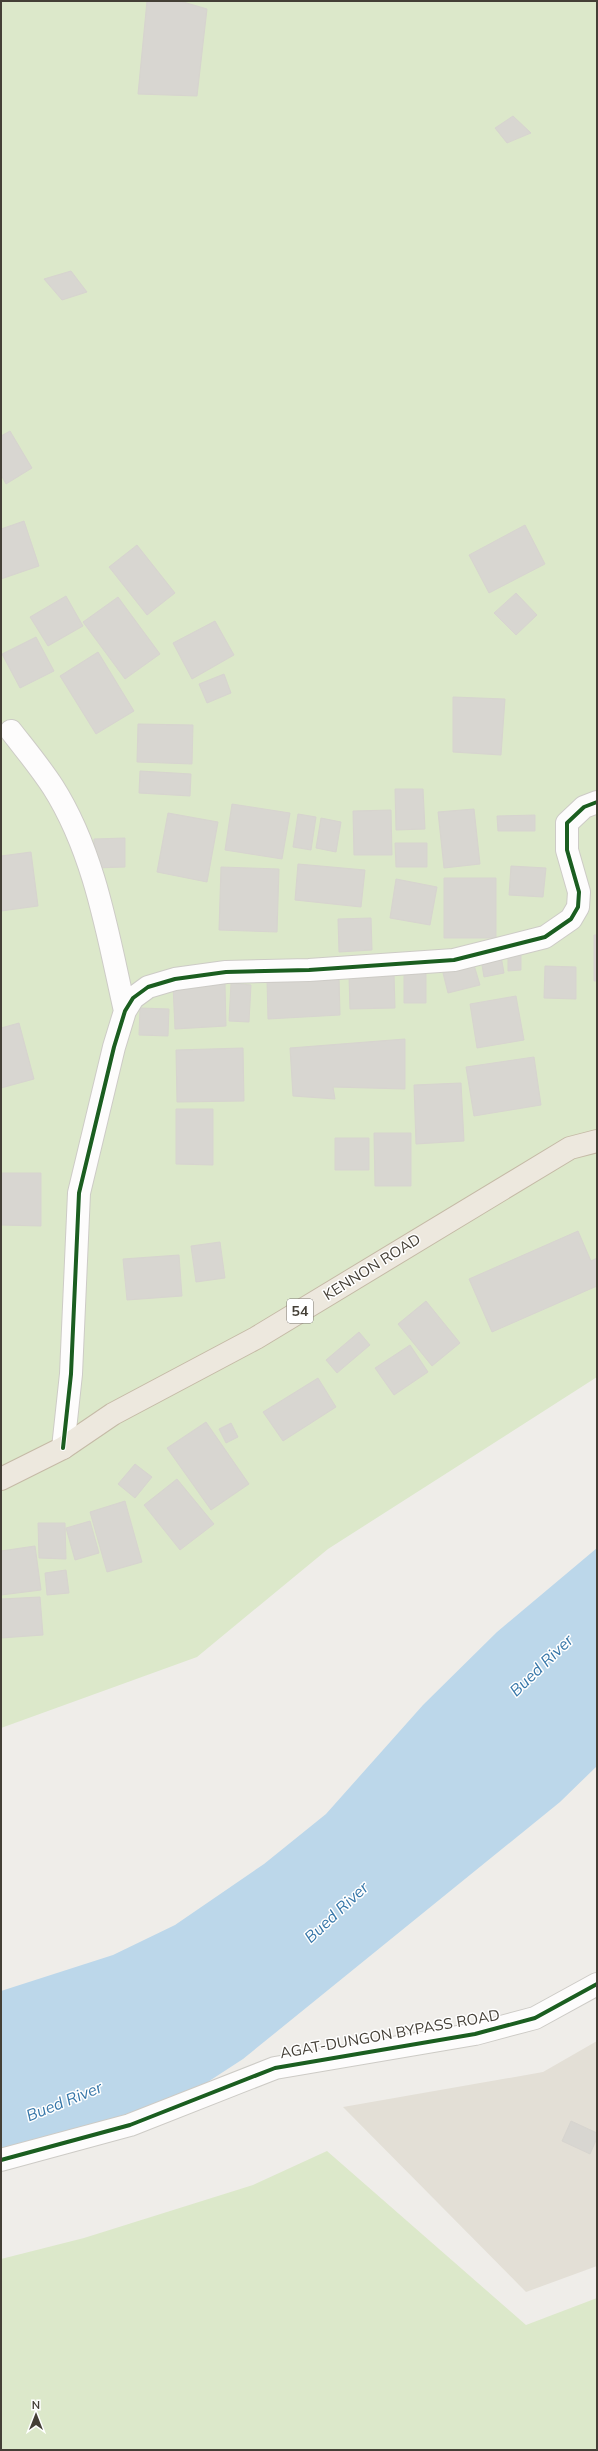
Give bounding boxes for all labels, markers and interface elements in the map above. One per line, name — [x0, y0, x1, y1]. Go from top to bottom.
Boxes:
street label: KENNON ROAD — [319, 1229, 424, 1304]
road number: 54 — [287, 1299, 313, 1323]
water label: Bued River — [505, 1629, 578, 1700]
water label: Bued River — [300, 1876, 373, 1947]
street label: AGAT-DUNGON BYPASS ROAD — [278, 2005, 501, 2062]
water label: Bued River — [23, 2076, 106, 2125]
north arrow — [16, 2395, 56, 2435]
text: N — [32, 2398, 40, 2412]

